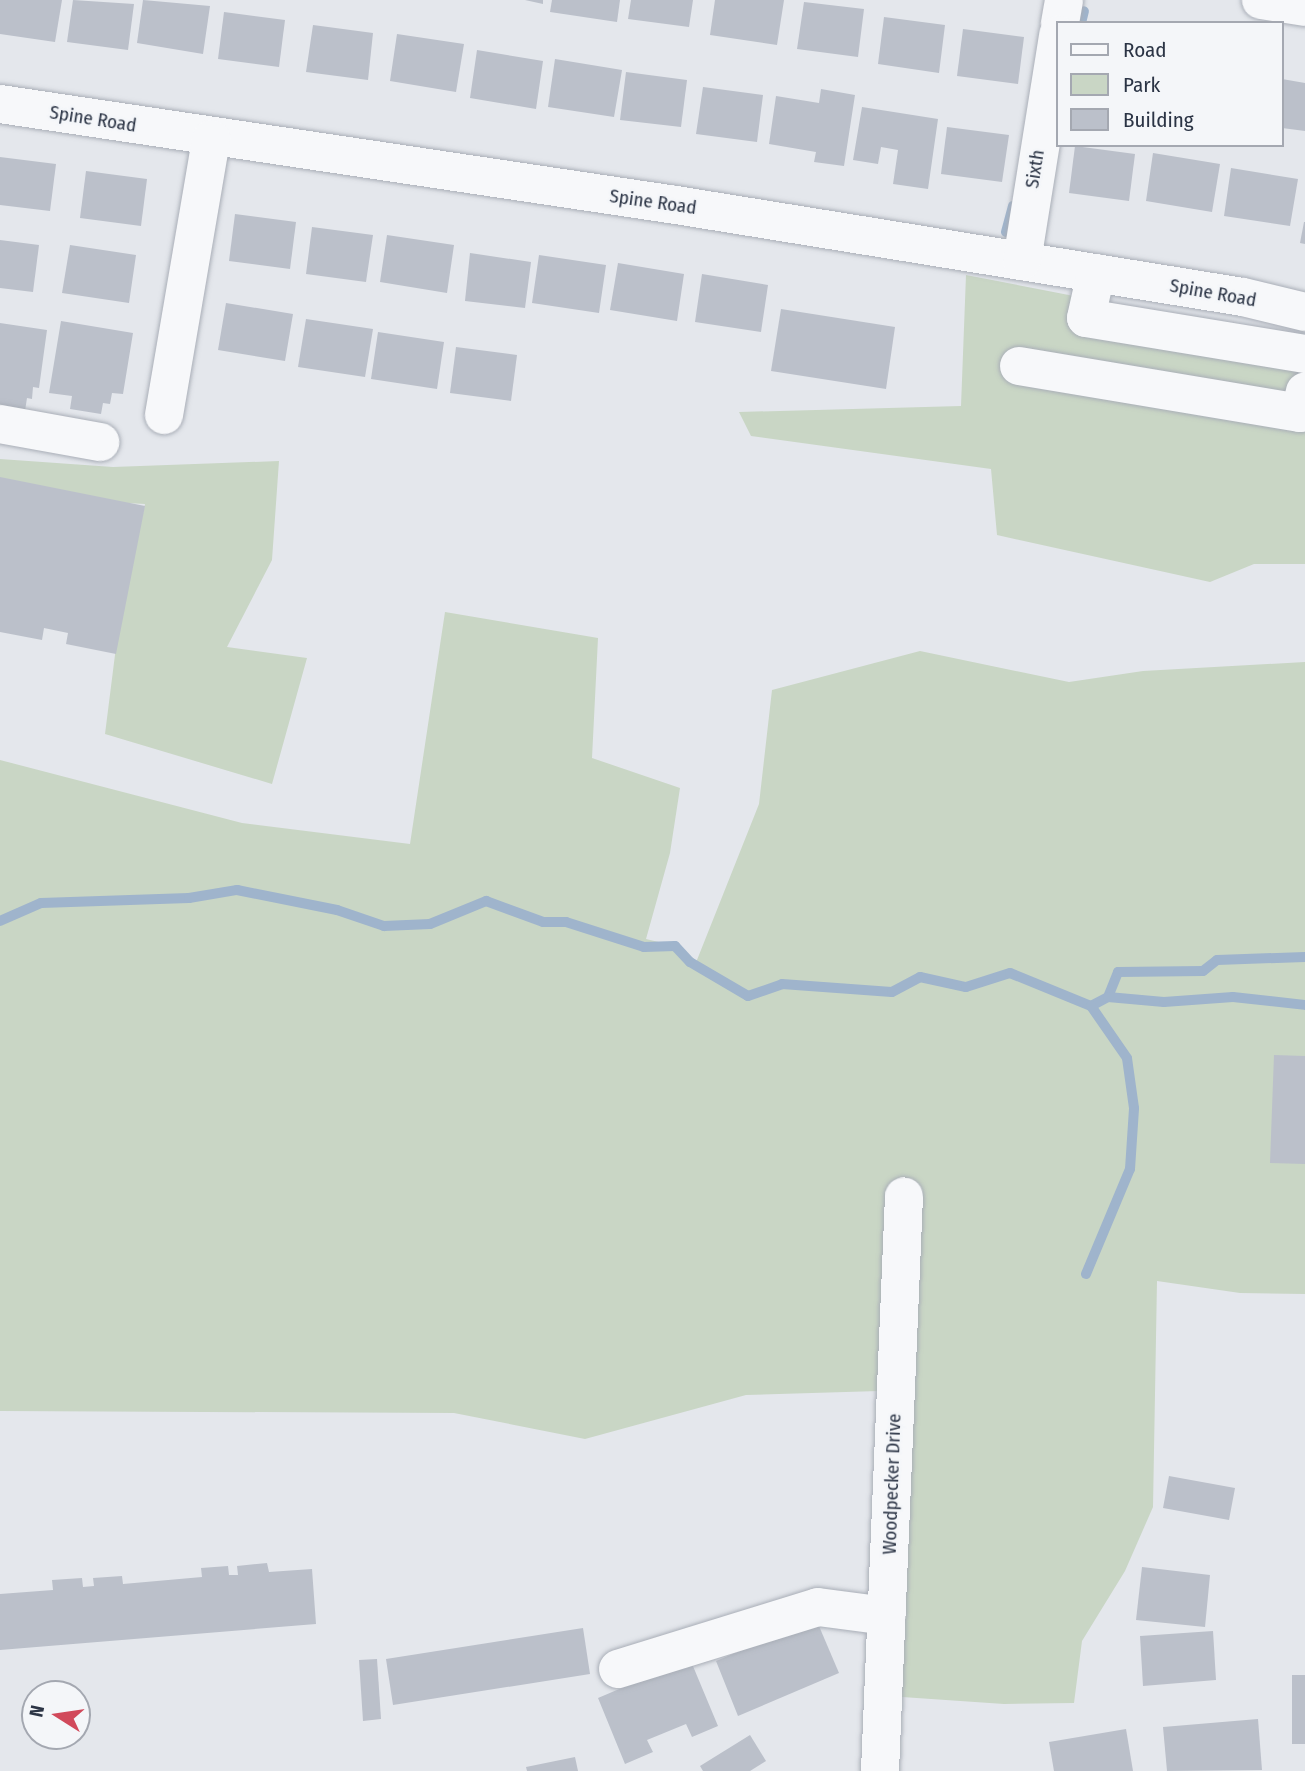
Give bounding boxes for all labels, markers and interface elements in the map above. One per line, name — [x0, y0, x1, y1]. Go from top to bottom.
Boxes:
legend — [1056, 21, 1284, 147]
text: Road — [1123, 37, 1167, 63]
text: Park — [1123, 72, 1160, 98]
street label: Spine Road — [48, 101, 138, 137]
text: Building — [1123, 107, 1194, 133]
street label: Sixth — [1021, 148, 1049, 190]
street label: Spine Road — [608, 185, 698, 219]
street label: Spine Road — [1168, 274, 1258, 312]
street label: Woodpecker Drive — [878, 1413, 906, 1555]
north arrow — [21, 1680, 91, 1750]
text: N — [24, 1703, 49, 1719]

